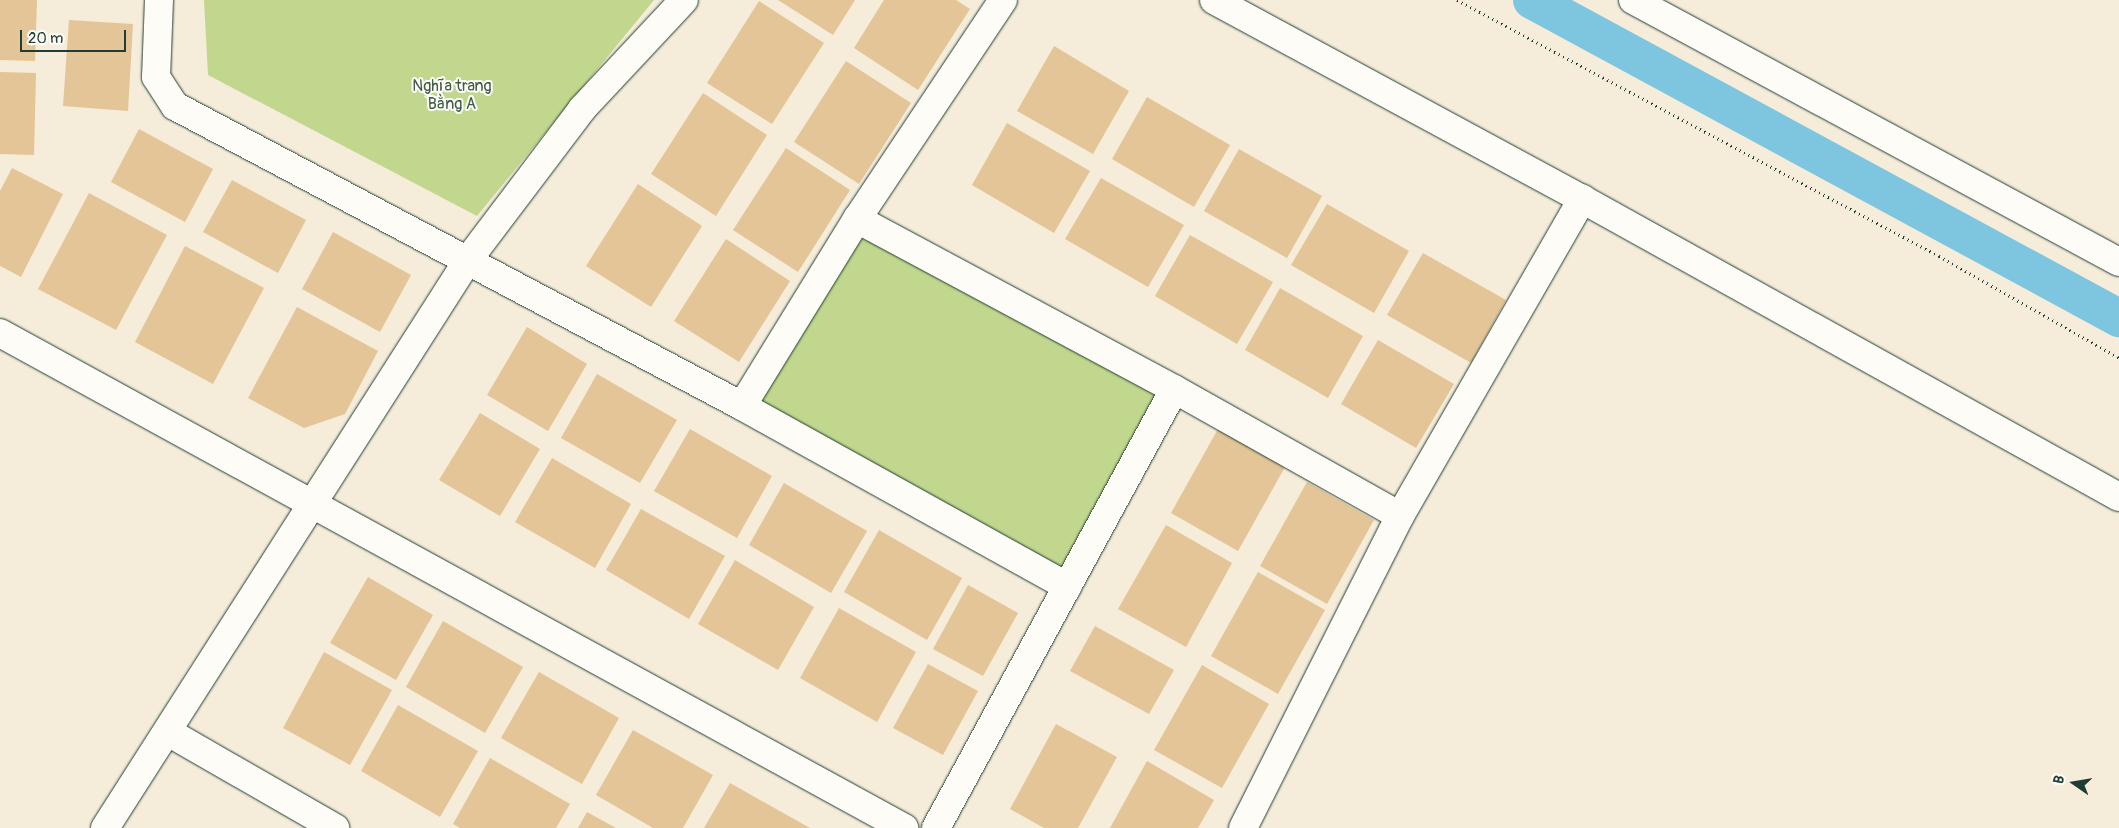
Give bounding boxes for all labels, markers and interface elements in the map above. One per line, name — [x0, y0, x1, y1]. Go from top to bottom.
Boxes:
scale bar — [22, 20, 129, 52]
text: 20 m — [28, 29, 63, 48]
park label: Nghĩa trang Bằng A — [412, 76, 492, 114]
north arrow — [2049, 758, 2099, 808]
text: B — [2050, 774, 2068, 785]

